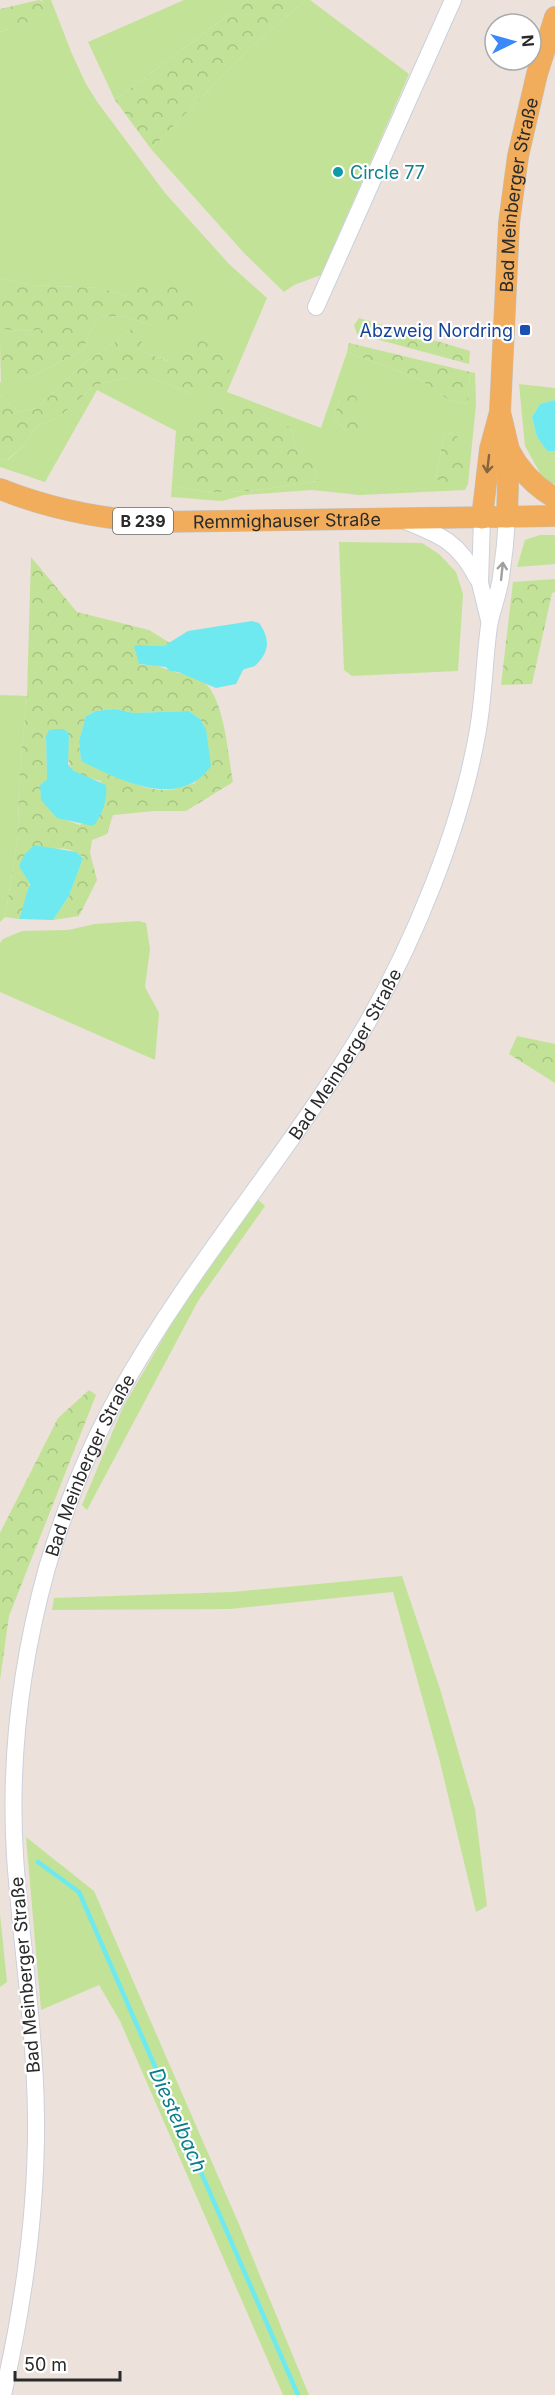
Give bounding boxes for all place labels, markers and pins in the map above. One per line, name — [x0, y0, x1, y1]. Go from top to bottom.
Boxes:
place label: Circle 77 — [350, 162, 425, 183]
marker: Circle 77 — [331, 165, 345, 179]
place label: Abzweig Nordring — [360, 320, 513, 341]
marker: Abzweig Nordring — [518, 323, 532, 337]

